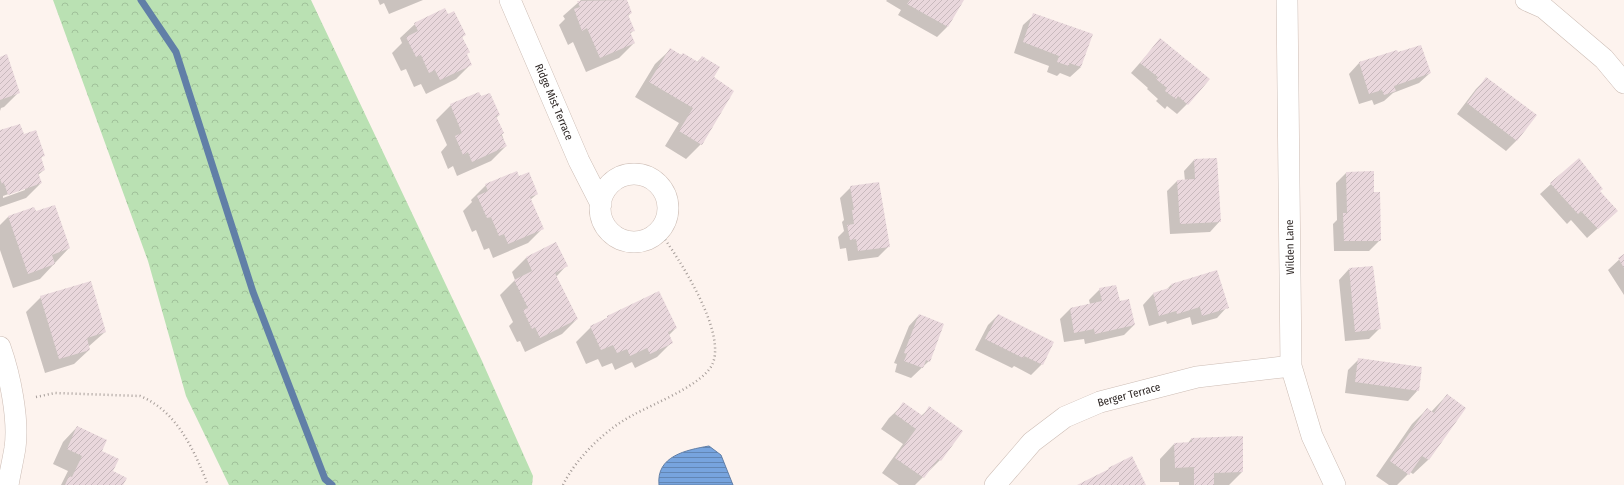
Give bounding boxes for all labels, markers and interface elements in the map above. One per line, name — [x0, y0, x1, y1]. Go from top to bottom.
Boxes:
street label: Ridge Mist Terrace — [532, 62, 576, 142]
street label: Wilden Lane — [1283, 219, 1297, 275]
street label: Berger Terrace — [1096, 380, 1162, 410]

